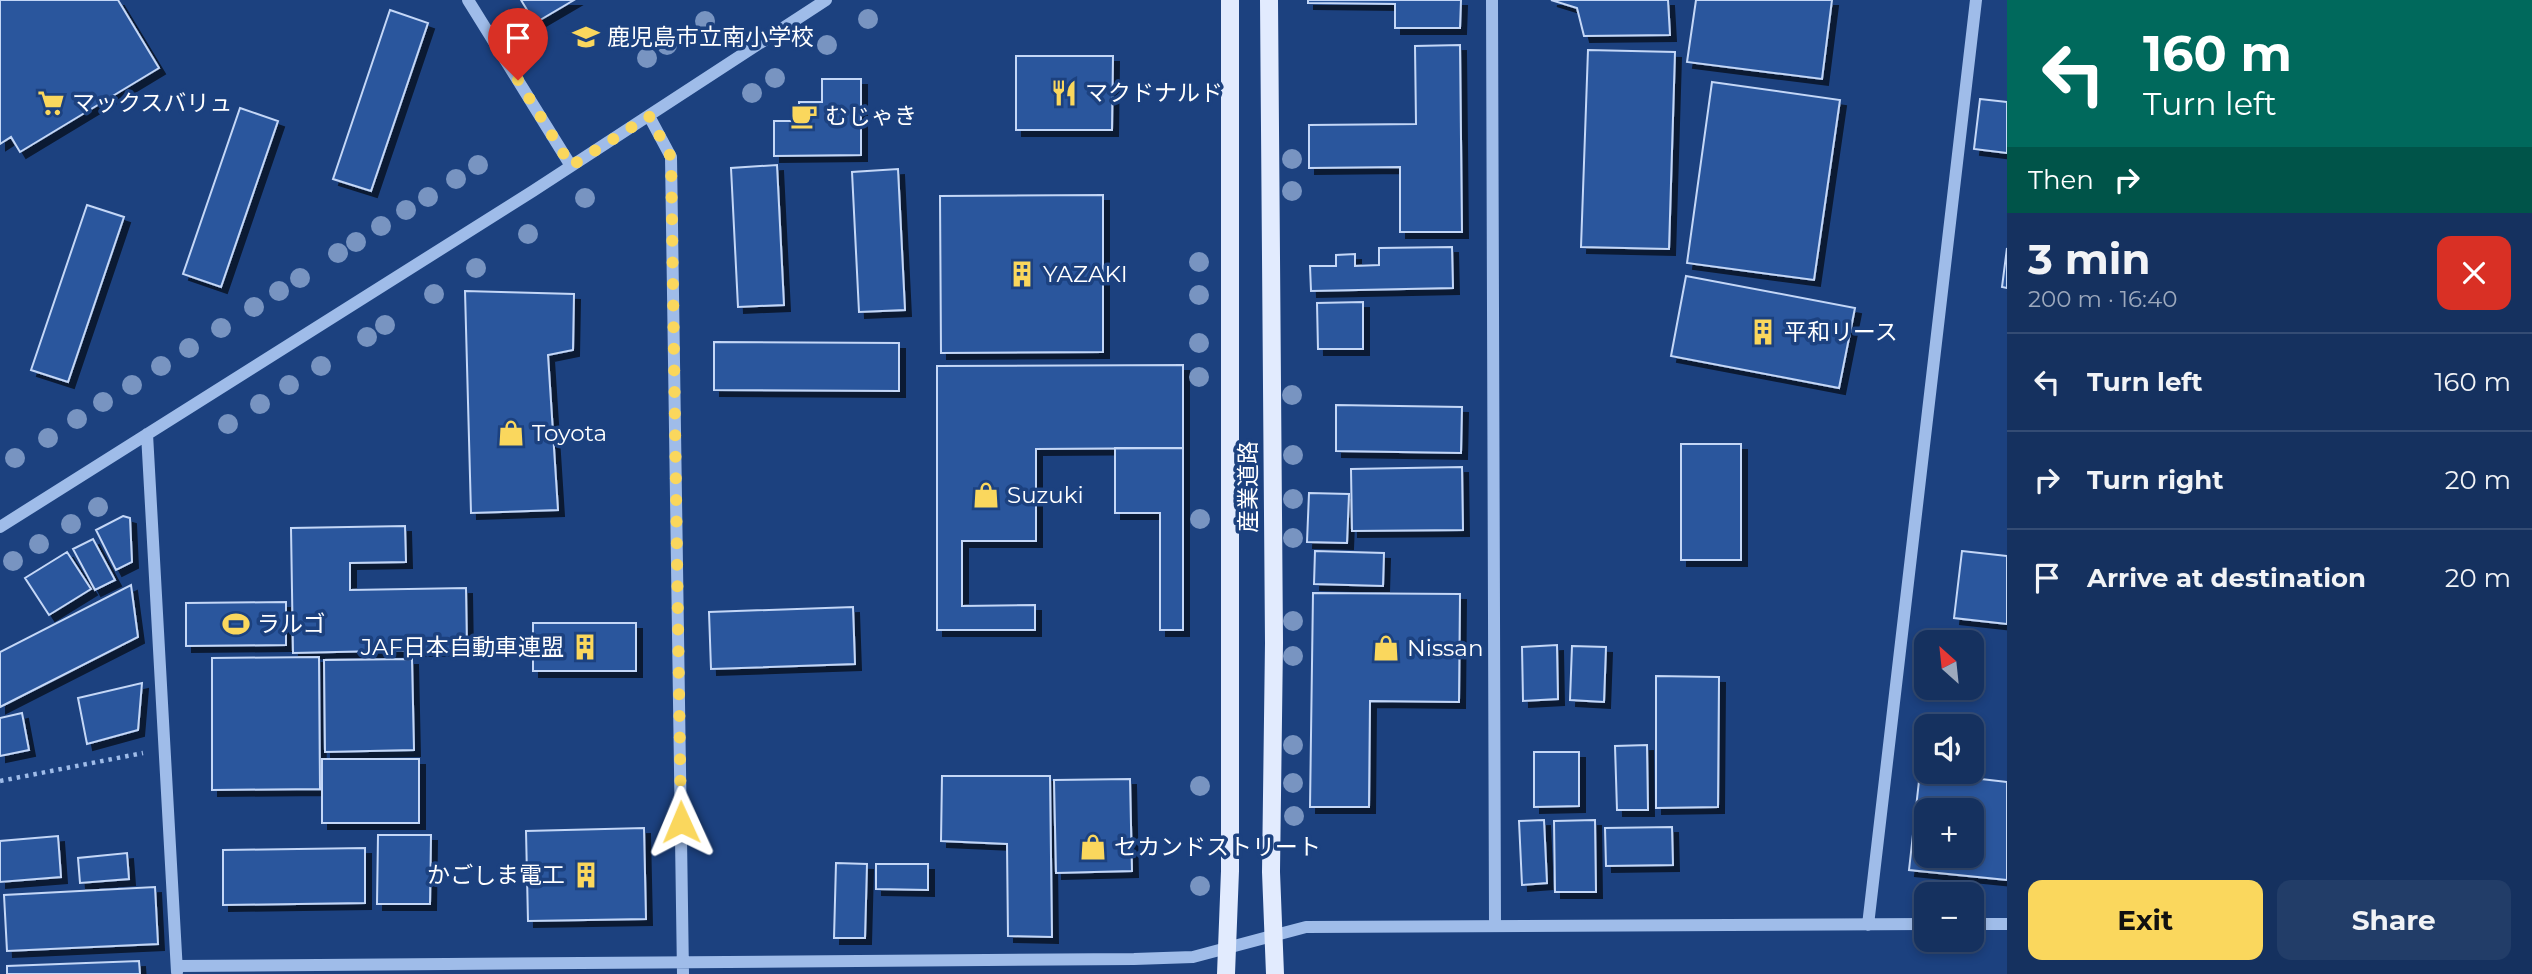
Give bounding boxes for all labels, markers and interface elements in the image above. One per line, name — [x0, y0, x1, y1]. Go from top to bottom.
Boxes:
pin — [488, 8, 548, 80]
icon: arrive — [499, 19, 537, 57]
school or university icon: 鹿児島市立南小学校 — [571, 22, 601, 52]
place label: 鹿児島市立南小学校 — [607, 23, 814, 51]
text: 160 m — [2143, 24, 2292, 83]
icon: left — [2028, 28, 2119, 119]
restaurant icon: マクドナルド — [1049, 78, 1079, 108]
place label: マクドナルド — [1085, 79, 1223, 107]
text: Turn left — [2143, 84, 2277, 123]
supermarket icon: マックスバリュ — [36, 88, 66, 118]
place label: マックスバリュ — [72, 89, 232, 117]
cafe icon: むじゃき — [789, 101, 819, 131]
place label: むじゃき — [825, 102, 917, 130]
icon: right — [2108, 161, 2146, 199]
text: Then — [2028, 164, 2094, 196]
text: 3 min — [2028, 233, 2150, 285]
button: close — [2437, 236, 2511, 310]
building icon: YAZAKI — [1007, 259, 1037, 289]
place label: YAZAKI — [1043, 260, 1128, 288]
text: 200 m · 16:40 — [2028, 285, 2177, 313]
building icon: 平和リース — [1748, 317, 1778, 347]
place label: 平和リース — [1784, 318, 1898, 346]
icon: left — [2028, 363, 2066, 401]
text: Turn left — [2087, 366, 2203, 398]
text: 160 m — [2434, 366, 2511, 398]
shop icon: Toyota — [496, 418, 526, 448]
place label: Toyota — [532, 419, 607, 447]
street label: 産業道路 — [1234, 441, 1262, 533]
icon: right — [2028, 461, 2066, 499]
text: Turn right — [2087, 464, 2223, 496]
text: 20 m — [2445, 464, 2511, 496]
shop icon: Suzuki — [971, 480, 1001, 510]
place label: Suzuki — [1007, 481, 1084, 509]
icon: arrive — [2028, 559, 2066, 597]
text: Arrive at destination — [2087, 562, 2366, 594]
text: 20 m — [2445, 562, 2511, 594]
sports icon: ラルゴ — [221, 609, 251, 639]
place label: ラルゴ — [257, 610, 326, 638]
north arrow — [1914, 630, 1984, 700]
map controls — [1914, 630, 1984, 952]
building icon: JAF日本自動車連盟 — [570, 632, 600, 662]
place label: JAF日本自動車連盟 — [360, 633, 564, 661]
shop icon: Nissan — [1371, 633, 1401, 663]
place label: Nissan — [1407, 634, 1483, 662]
button: sound — [1914, 714, 1984, 784]
position arrow — [644, 785, 718, 859]
button: + — [1914, 798, 1984, 868]
shop icon: セカンドストリート — [1078, 832, 1108, 862]
place label: セカンドストリート — [1114, 833, 1321, 861]
building icon: かごしま電工 — [571, 860, 601, 890]
place label: かごしま電工 — [427, 861, 565, 889]
button: Exit — [2028, 880, 2263, 960]
button: Share — [2277, 880, 2511, 960]
button: − — [1914, 882, 1984, 952]

